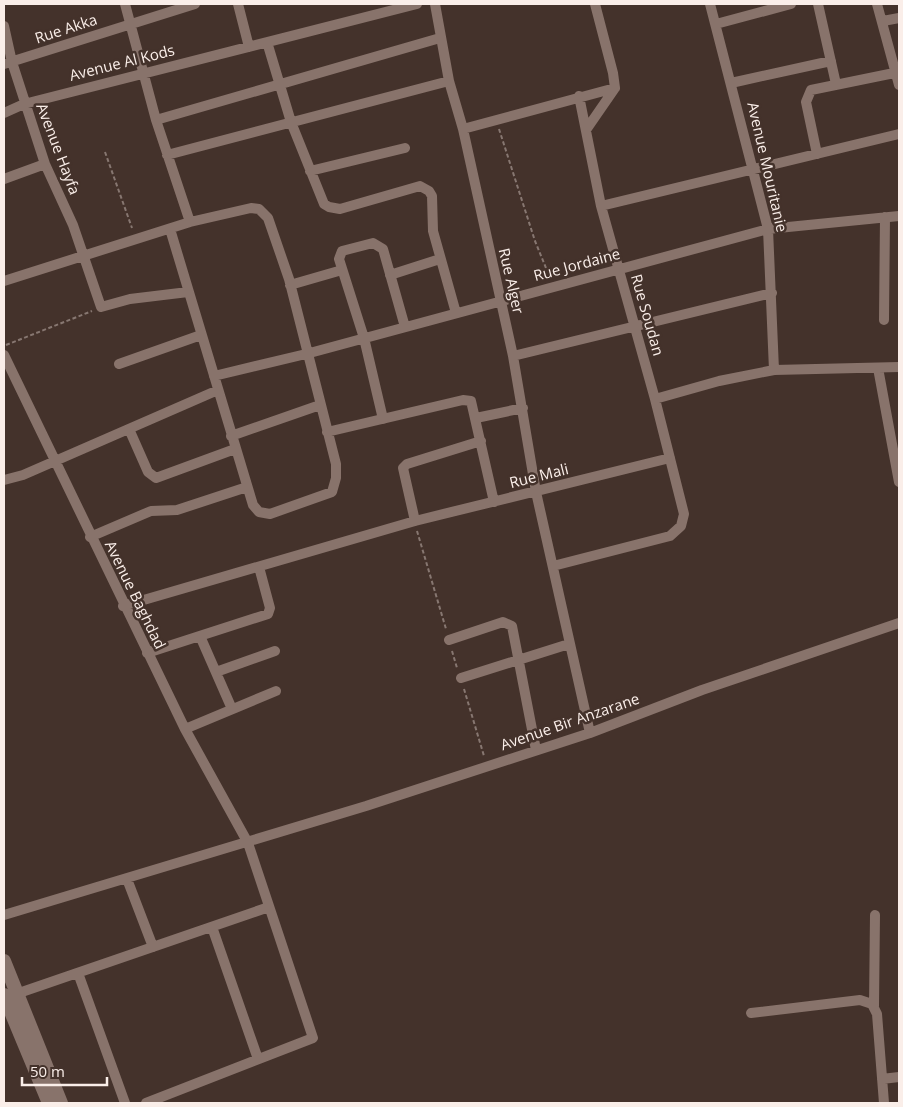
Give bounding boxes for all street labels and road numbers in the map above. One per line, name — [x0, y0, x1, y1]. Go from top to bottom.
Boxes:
street label: Rue Akka — [32, 9, 99, 48]
street label: Avenue Al Kods — [67, 39, 176, 85]
street label: Avenue Hayfa — [32, 100, 86, 197]
street label: Avenue Mouritanie — [743, 100, 793, 234]
street label: Rue Jordaine — [531, 243, 622, 285]
street label: Rue Alger — [495, 246, 529, 316]
street label: Rue Soudan — [627, 272, 669, 358]
street label: Rue Mali — [507, 458, 570, 492]
street label: Avenue Baghdad — [101, 537, 171, 652]
street label: Avenue Bir Anzarane — [498, 688, 642, 754]

